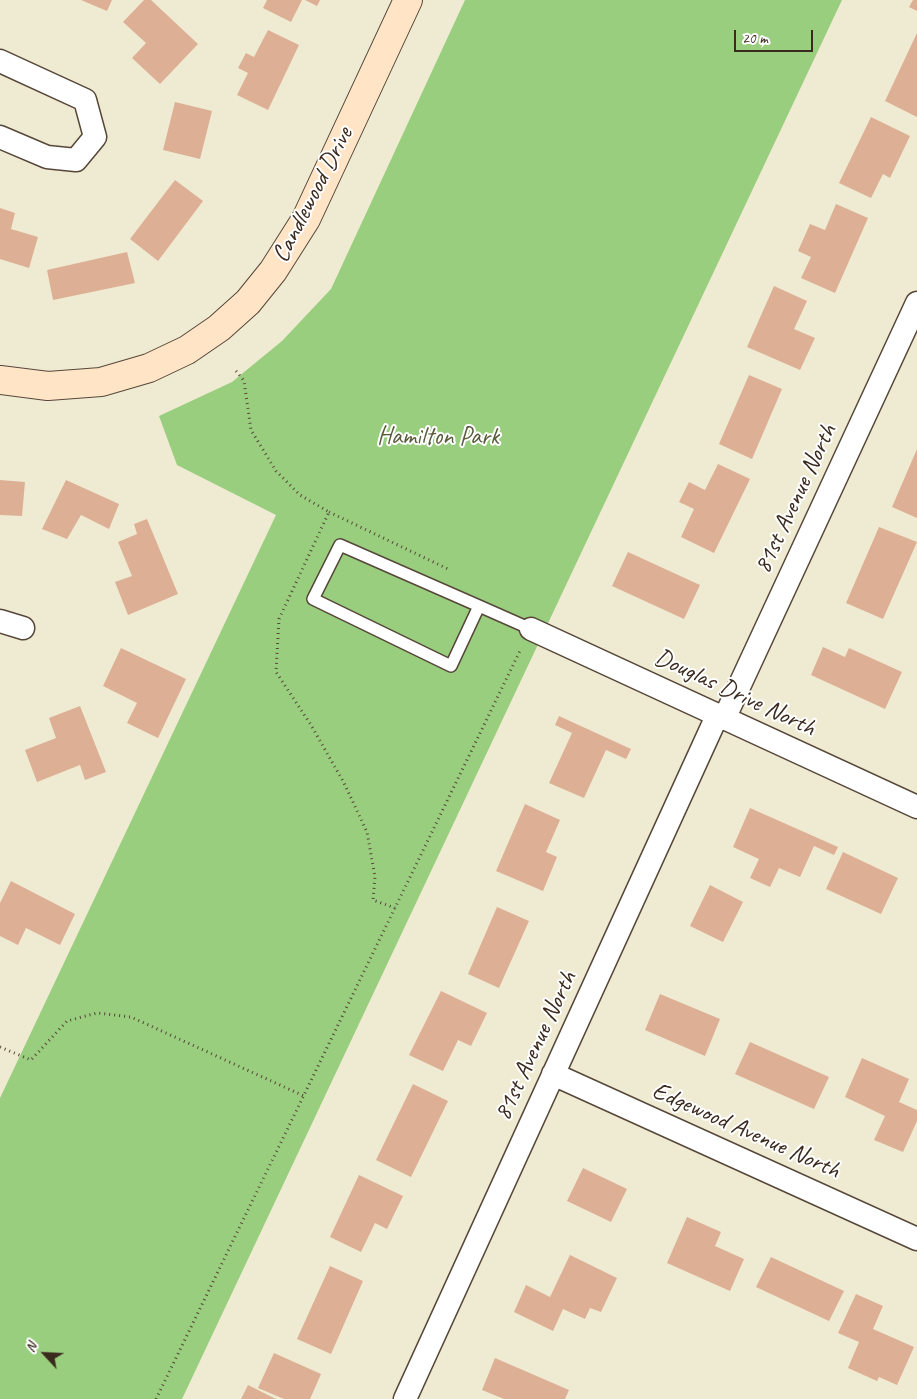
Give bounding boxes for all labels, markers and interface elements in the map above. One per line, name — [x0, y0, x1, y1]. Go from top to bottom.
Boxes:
scale bar — [737, 20, 816, 52]
text: 20 m — [742, 29, 768, 48]
street label: Candlewood Drive — [266, 122, 360, 268]
street label: 81st Avenue North — [748, 420, 844, 578]
park label: Hamilton Park — [377, 422, 499, 452]
street label: Douglas Drive North — [650, 643, 820, 743]
street label: 81st Avenue North — [488, 967, 584, 1125]
street label: Edgewood Avenue North — [647, 1076, 845, 1186]
north arrow — [20, 1329, 70, 1379]
text: N — [21, 1340, 40, 1355]

